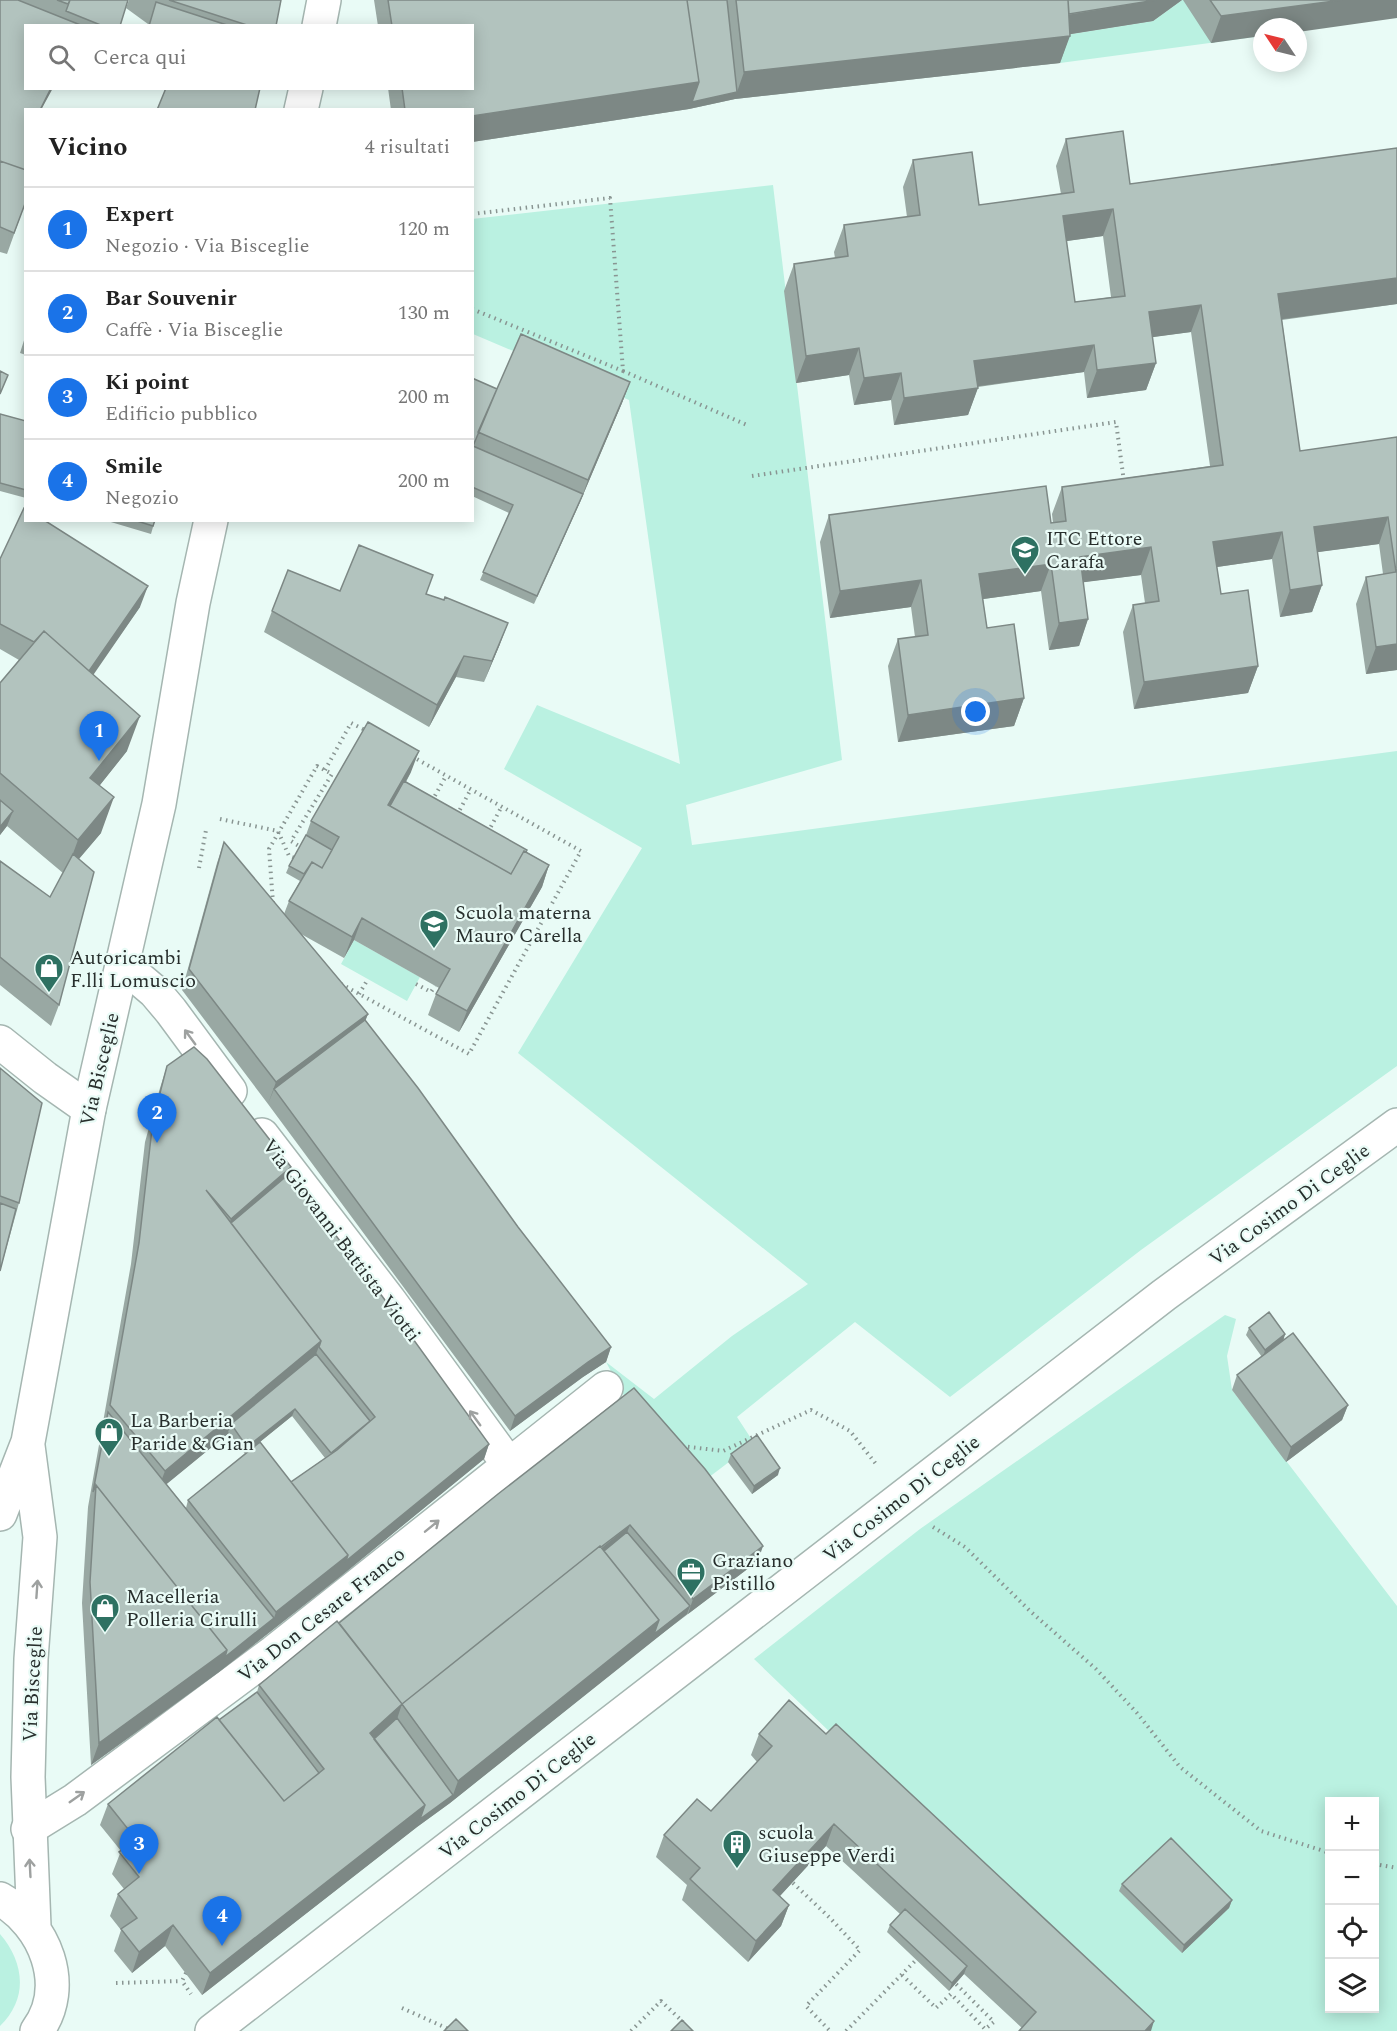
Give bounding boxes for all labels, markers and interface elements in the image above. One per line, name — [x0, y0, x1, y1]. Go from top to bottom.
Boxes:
north arrow — [1253, 18, 1307, 72]
search box — [24, 24, 474, 90]
icon: search — [45, 41, 78, 74]
text: Cerca qui — [93, 41, 187, 74]
text: Vicino — [48, 127, 128, 167]
text: 4 risultati — [365, 132, 450, 162]
text: Expert — [105, 198, 174, 231]
text: 1 — [62, 214, 73, 244]
text: 120 m — [398, 214, 450, 244]
text: Negozio · Via Bisceglie — [105, 231, 309, 261]
text: Bar Souvenir — [105, 282, 237, 315]
text: 2 — [62, 298, 73, 328]
text: 130 m — [398, 298, 450, 328]
text: Caffè · Via Bisceglie — [105, 315, 283, 345]
text: Ki point — [105, 366, 189, 399]
text: 3 — [62, 382, 73, 412]
text: 200 m — [398, 382, 450, 412]
text: Edificio pubblico — [105, 399, 258, 429]
text: Smile — [105, 450, 163, 483]
text: 4 — [62, 466, 73, 496]
text: 200 m — [398, 466, 450, 496]
text: Negozio — [105, 483, 179, 513]
place label: ITC Ettore Carafa — [1046, 524, 1142, 577]
school or university icon: ITC Ettore Carafa — [1009, 534, 1041, 576]
your location — [961, 697, 990, 726]
pin: 1 — [80, 712, 118, 761]
place label: Scuola materna Mauro Carella — [455, 898, 591, 951]
school or university icon: Scuola materna Mauro Carella — [418, 908, 450, 950]
place label: Autoricambi F.lli Lomuscio — [70, 943, 196, 996]
shop icon: Autoricambi F.lli Lomuscio — [33, 952, 65, 994]
street label: Via Bisceglie — [72, 1009, 128, 1129]
one-way arrow — [184, 1029, 196, 1045]
pin: 2 — [138, 1094, 176, 1143]
street label: Via Giovanni Battista Viotti — [255, 1133, 428, 1349]
street label: Via Cosimo Di Ceglie — [1203, 1136, 1376, 1274]
place label: La Barberia Paride & Gian — [130, 1406, 254, 1459]
one-way arrow — [468, 1410, 481, 1426]
shop icon: La Barberia Paride & Gian — [93, 1416, 125, 1458]
street label: Via Cosimo Di Ceglie — [817, 1428, 987, 1570]
one-way arrow — [424, 1520, 440, 1533]
street label: Via Don Cesare Franco — [231, 1540, 412, 1690]
place label: Graziano Pistillo — [712, 1546, 793, 1599]
office icon: Graziano Pistillo — [675, 1556, 707, 1598]
one-way arrow — [31, 1579, 42, 1599]
place label: Macelleria Polleria Cirulli — [126, 1582, 258, 1635]
shop icon: Macelleria Polleria Cirulli — [89, 1592, 121, 1634]
street label: Via Bisceglie — [15, 1625, 51, 1743]
street label: Via Cosimo Di Ceglie — [433, 1725, 603, 1867]
one-way arrow — [69, 1791, 85, 1803]
map controls — [1325, 1797, 1379, 2013]
button: + — [1325, 1797, 1379, 1851]
place label: scuola Giuseppe Verdi — [758, 1818, 895, 1871]
pin: 3 — [120, 1824, 158, 1874]
building icon: scuola Giuseppe Verdi — [721, 1828, 753, 1870]
button: − — [1325, 1851, 1379, 1905]
one-way arrow — [25, 1858, 36, 1878]
pin: 4 — [202, 1896, 242, 1946]
button: locate — [1325, 1905, 1379, 1959]
button: layers — [1325, 1959, 1379, 2013]

